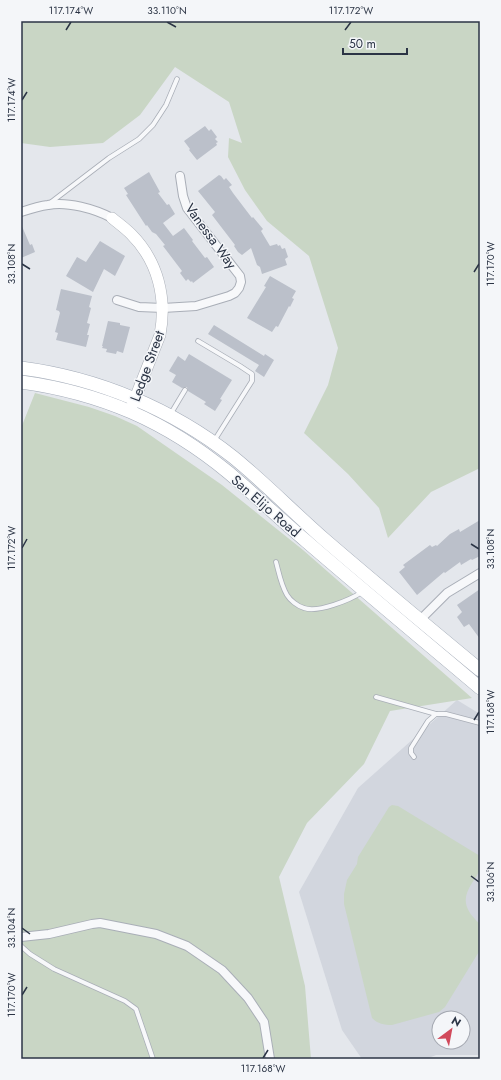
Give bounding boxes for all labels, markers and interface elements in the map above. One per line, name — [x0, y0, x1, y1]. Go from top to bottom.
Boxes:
text: 117.174°W — [49, 3, 93, 18]
text: 33.110°N — [147, 3, 187, 18]
text: 117.172°W — [329, 3, 373, 18]
scale bar — [343, 30, 407, 56]
text: 50 m — [349, 35, 376, 53]
text: 117.174°W — [4, 78, 19, 122]
street label: Vanessa Way — [180, 199, 242, 274]
text: 117.170°W — [483, 242, 498, 286]
text: 33.108°N — [4, 244, 19, 284]
street label: Ledge Street — [125, 327, 169, 404]
street label: San Elijo Road — [227, 470, 305, 542]
text: 117.172°W — [4, 526, 19, 570]
text: 33.108°N — [483, 529, 498, 569]
text: 117.168°W — [483, 690, 498, 734]
text: 33.106°N — [483, 862, 498, 902]
text: 33.104°N — [4, 908, 19, 948]
text: 117.170°W — [4, 973, 19, 1017]
north arrow — [431, 1010, 471, 1050]
text: N — [448, 1012, 464, 1031]
text: 117.168°W — [241, 1061, 285, 1076]

